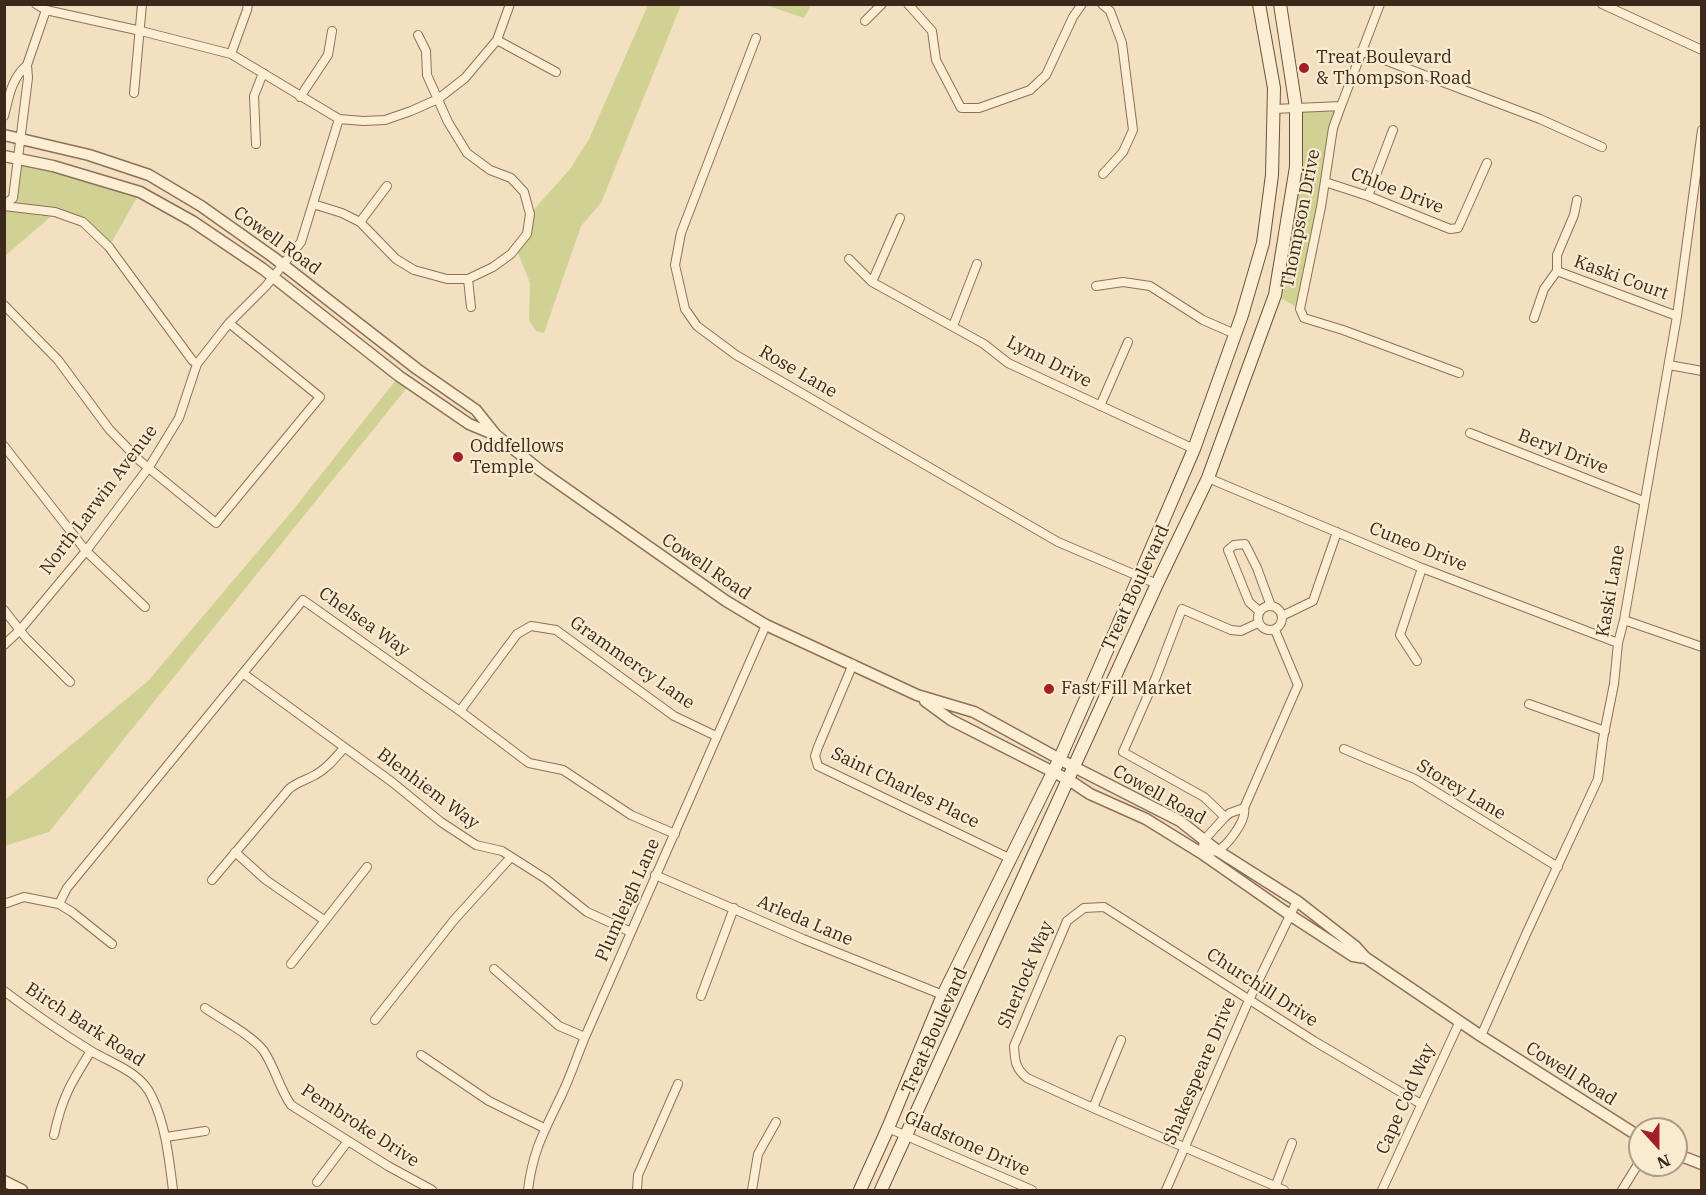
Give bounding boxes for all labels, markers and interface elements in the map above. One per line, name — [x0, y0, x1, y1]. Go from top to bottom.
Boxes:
place label: Treat Boulevard & Thompson Road — [1316, 47, 1472, 90]
marker: Treat Boulevard & Thompson Road — [1297, 61, 1311, 75]
street label: Thompson Drive — [1277, 148, 1325, 290]
street label: Chloe Drive — [1347, 163, 1447, 219]
street label: Cowell Road — [229, 202, 325, 280]
street label: Kaski Court — [1571, 251, 1671, 305]
street label: Lynn Drive — [1003, 331, 1095, 393]
street label: Rose Lane — [755, 341, 841, 403]
street label: North Larwin Avenue — [36, 421, 162, 579]
street label: Beryl Drive — [1515, 425, 1611, 479]
place label: Oddfellows Temple — [470, 436, 564, 478]
marker: Oddfellows Temple — [451, 450, 465, 464]
street label: Cuneo Drive — [1366, 518, 1470, 576]
street label: Treat Boulevard — [1097, 522, 1175, 654]
street label: Cowell Road — [657, 529, 755, 605]
street label: Kaski Lane — [1592, 543, 1630, 639]
street label: Chelsea Way — [314, 583, 414, 661]
street label: Grammercy Lane — [565, 612, 699, 714]
place label: Fast Fill Market — [1061, 678, 1192, 700]
marker: Fast Fill Market — [1042, 682, 1056, 696]
street label: Saint Charles Place — [827, 743, 983, 833]
street label: Blenhiem Way — [373, 744, 483, 834]
street label: Storey Lane — [1413, 755, 1509, 825]
street label: Cowell Road — [1109, 761, 1209, 829]
street label: Plumleigh Lane — [591, 835, 665, 965]
street label: Arleda Lane — [754, 891, 856, 951]
street label: Sherlock Way — [994, 918, 1058, 1032]
street label: Churchill Drive — [1202, 944, 1322, 1032]
street label: Treat Boulevard — [897, 964, 973, 1098]
street label: Birch Bark Road — [21, 978, 149, 1072]
street label: Shakespeare Drive — [1159, 994, 1241, 1148]
street label: Cowell Road — [1522, 1038, 1620, 1110]
street label: Cape Cod Way — [1372, 1040, 1440, 1158]
street label: Pembroke Drive — [297, 1080, 423, 1172]
street label: Gladstone Drive — [901, 1107, 1033, 1181]
north arrow — [1628, 1117, 1688, 1177]
text: N — [1654, 1150, 1673, 1174]

